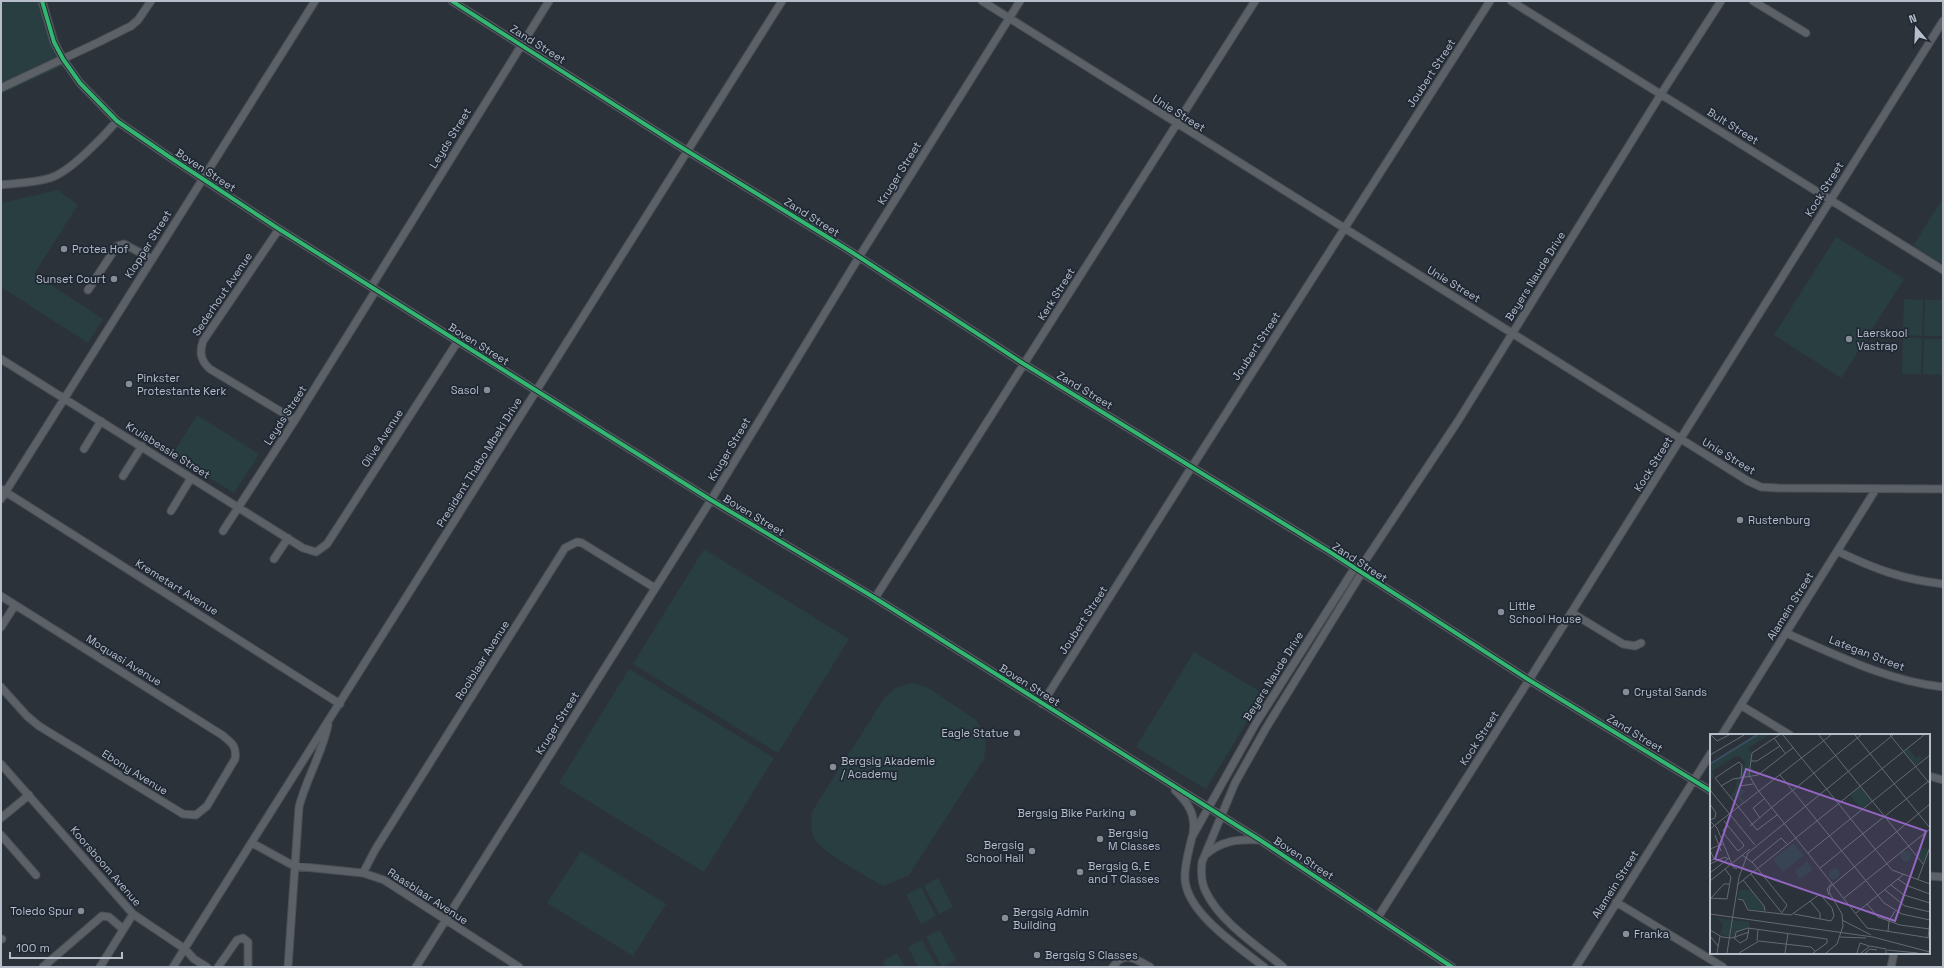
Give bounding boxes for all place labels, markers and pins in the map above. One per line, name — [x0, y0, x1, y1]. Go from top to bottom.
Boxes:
place label: Protea Hof — [72, 242, 128, 256]
marker: Protea Hof — [59, 244, 69, 254]
place label: Sunset Court — [36, 272, 106, 286]
marker: Sunset Court — [109, 274, 119, 284]
place label: Laerskool Vastrap — [1857, 326, 1907, 353]
marker: Laerskool Vastrap — [1844, 334, 1854, 344]
place label: Pinkster Protestante Kerk — [137, 371, 226, 398]
marker: Pinkster Protestante Kerk — [124, 379, 134, 389]
place label: Sasol — [451, 383, 479, 397]
marker: Sasol — [482, 385, 492, 395]
place label: Rustenburg — [1748, 513, 1810, 527]
marker: Rustenburg — [1735, 515, 1745, 525]
place label: Little School House — [1509, 599, 1581, 626]
marker: Little School House — [1496, 607, 1506, 617]
place label: Crystal Sands — [1634, 685, 1707, 699]
marker: Crystal Sands — [1621, 687, 1631, 697]
place label: Eagle Statue — [941, 726, 1009, 740]
marker: Eagle Statue — [1012, 728, 1022, 738]
place label: Bergsig Akademie / Academy — [841, 754, 935, 781]
marker: Bergsig Akademie / Academy — [828, 762, 838, 772]
place label: Bergsig Bike Parking — [1018, 806, 1125, 820]
marker: Bergsig Bike Parking — [1128, 808, 1138, 818]
place label: Bergsig M Classes — [1108, 826, 1160, 853]
marker: Bergsig M Classes — [1095, 834, 1105, 844]
place label: Bergsig School Hall — [966, 838, 1024, 865]
marker: Bergsig School Hall — [1027, 846, 1037, 856]
place label: Bergsig G, E and T Classes — [1088, 859, 1160, 886]
marker: Bergsig G, E and T Classes — [1075, 867, 1085, 877]
place label: Toledo Spur — [10, 904, 73, 918]
place label: Bergsig Admin Building — [1013, 905, 1089, 932]
marker: Toledo Spur — [76, 906, 86, 916]
marker: Bergsig Admin Building — [1000, 913, 1010, 923]
place label: Franka — [1634, 927, 1670, 941]
marker: Franka — [1621, 929, 1631, 939]
place label: Bergsig S Classes — [1045, 948, 1138, 962]
marker: Bergsig S Classes — [1032, 950, 1042, 960]

